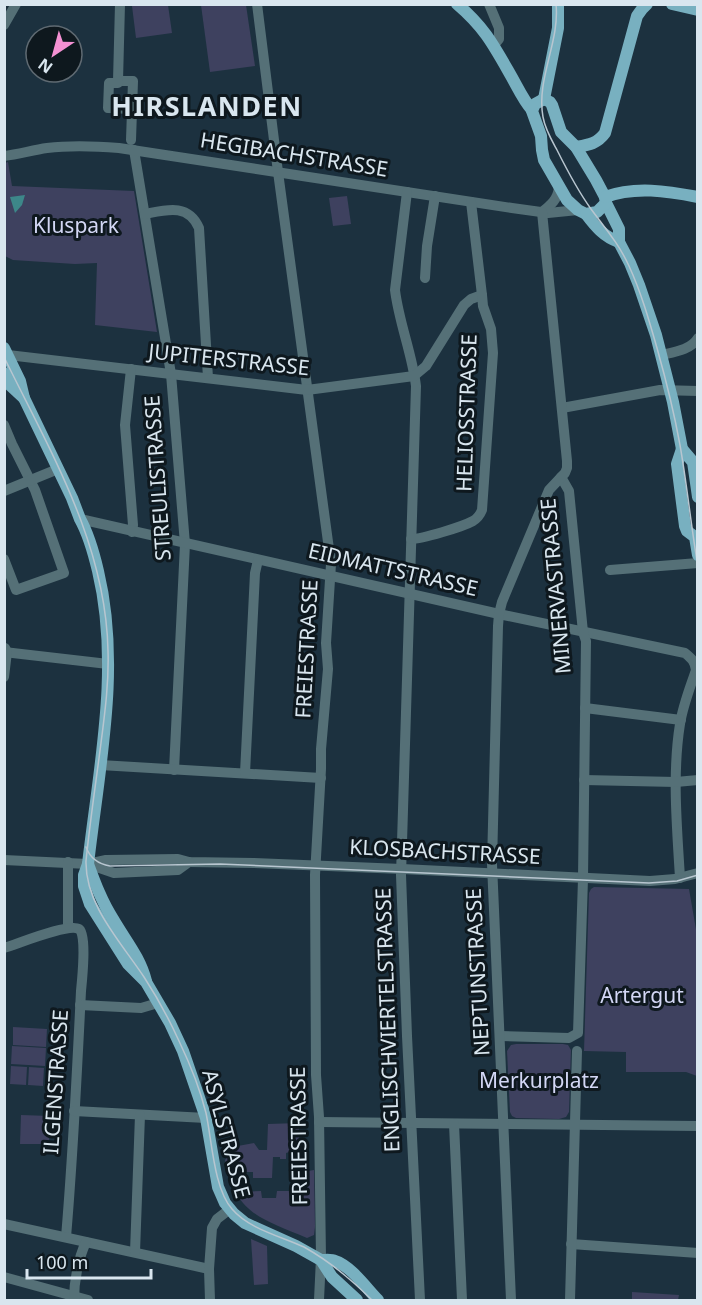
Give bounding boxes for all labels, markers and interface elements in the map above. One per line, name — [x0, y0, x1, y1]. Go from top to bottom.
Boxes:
north arrow — [24, 24, 84, 84]
text: N — [33, 53, 57, 79]
district label: HIRSLANDEN — [111, 87, 303, 124]
street label: HEGIBACHSTRASSE — [198, 125, 390, 183]
park label: Kluspark — [33, 211, 120, 239]
street label: HELIOSSTRASSE — [449, 334, 483, 492]
street label: JUPITERSTRASSE — [145, 336, 311, 381]
street label: STREULISTRASSE — [137, 394, 177, 562]
street label: MINERVASTRASSE — [533, 497, 577, 675]
street label: EIDMATTSTRASSE — [306, 536, 481, 602]
street label: FREIESTRASSE — [288, 579, 324, 719]
street label: KLOSBACHSTRASSE — [349, 832, 541, 870]
street label: ENGLISCHVIERTELSTRASSE — [368, 887, 406, 1153]
street label: NEPTUNSTRASSE — [459, 888, 495, 1057]
park label: Artergut — [600, 981, 684, 1009]
street label: ILGENSTRASSE — [36, 1009, 74, 1155]
street label: ASYLSTRASSE — [196, 1066, 258, 1201]
street label: FREIESTRASSE — [283, 1066, 313, 1206]
park label: Merkurplatz — [479, 1066, 599, 1094]
scale bar — [27, 1242, 152, 1280]
text: 100 m — [36, 1250, 88, 1274]

